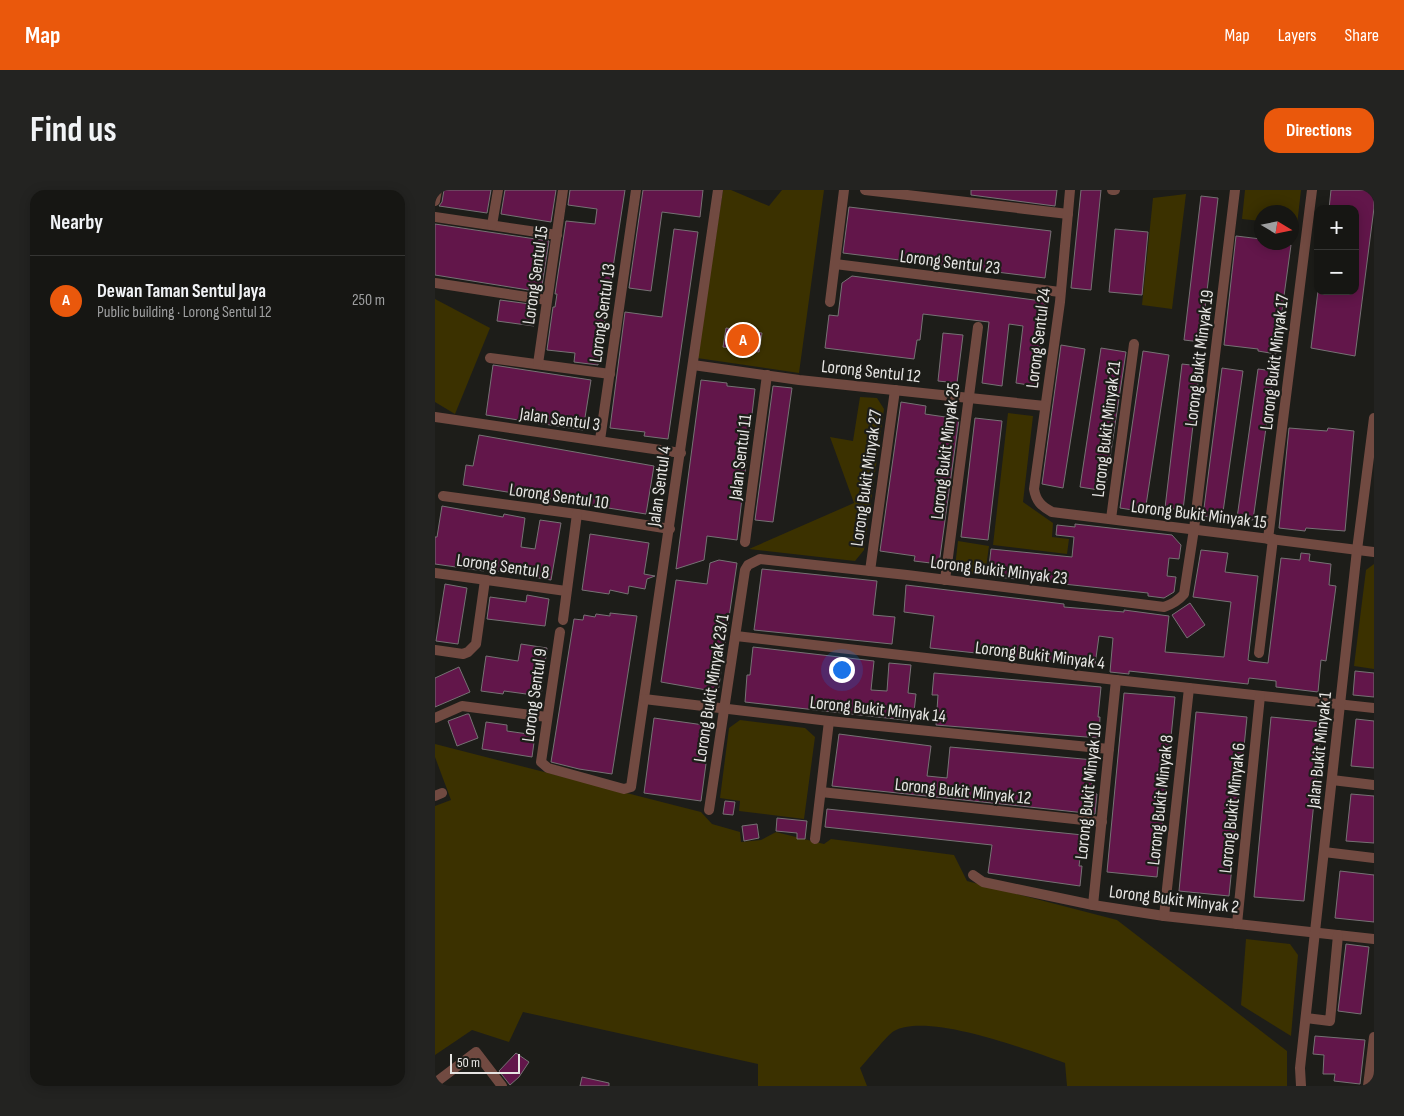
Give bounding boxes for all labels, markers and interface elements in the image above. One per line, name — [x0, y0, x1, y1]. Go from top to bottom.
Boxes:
text: Map — [25, 21, 60, 50]
text: Map — [1225, 25, 1250, 46]
text: Layers — [1278, 25, 1317, 46]
text: Share — [1345, 25, 1379, 46]
button: Directions — [1264, 108, 1374, 153]
text: Find us — [30, 109, 117, 152]
north arrow — [1254, 205, 1299, 250]
map controls — [1314, 205, 1359, 295]
button: + — [1314, 205, 1359, 250]
text: Nearby — [50, 210, 103, 235]
street label: Lorong Sentul 15 — [518, 224, 553, 326]
street label: Lorong Sentul 23 — [899, 246, 1001, 279]
button: − — [1314, 250, 1359, 295]
street label: Lorong Sentul 13 — [585, 262, 620, 364]
text: Dewan Taman Sentul Jaya — [97, 280, 266, 303]
street label: Lorong Sentul 24 — [1022, 286, 1055, 389]
street label: Lorong Bukit Minyak 19 — [1181, 289, 1218, 428]
text: A — [62, 291, 70, 310]
text: 250 m — [352, 291, 385, 310]
street label: Lorong Bukit Minyak 17 — [1256, 292, 1293, 431]
text: Public building · Lorong Sentul 12 — [97, 303, 272, 322]
pin: A — [727, 321, 759, 359]
street label: Lorong Sentul 12 — [820, 356, 922, 387]
street label: Lorong Bukit Minyak 21 — [1088, 359, 1125, 498]
street label: Lorong Bukit Minyak 25 — [927, 381, 964, 521]
street label: Jalan Sentul 3 — [517, 403, 601, 436]
street label: Lorong Bukit Minyak 27 — [847, 408, 887, 548]
street label: Jalan Sentul 11 — [725, 412, 756, 502]
street label: Jalan Sentul 4 — [643, 444, 676, 529]
street label: Lorong Sentul 10 — [508, 479, 610, 514]
street label: Lorong Bukit Minyak 15 — [1130, 496, 1268, 533]
street label: Lorong Sentul 8 — [455, 550, 551, 583]
street label: Lorong Bukit Minyak 23 — [929, 552, 1069, 589]
street label: Lorong Bukit Minyak 23/1 — [689, 612, 734, 764]
street label: Lorong Bukit Minyak 4 — [974, 637, 1107, 674]
street label: Lorong Sentul 9 — [518, 647, 551, 743]
your location — [829, 657, 855, 683]
street label: Jalan Bukit Minyak 1 — [1303, 690, 1336, 810]
street label: Lorong Bukit Minyak 14 — [809, 692, 948, 727]
street label: Lorong Bukit Minyak 10 — [1071, 722, 1106, 861]
street label: Lorong Bukit Minyak 8 — [1143, 734, 1178, 866]
street label: Lorong Bukit Minyak 6 — [1215, 742, 1250, 874]
street label: Lorong Bukit Minyak 12 — [894, 774, 1032, 809]
street label: Lorong Bukit Minyak 2 — [1108, 881, 1240, 918]
scale bar — [450, 1051, 520, 1074]
text: 50 m — [457, 1054, 480, 1071]

